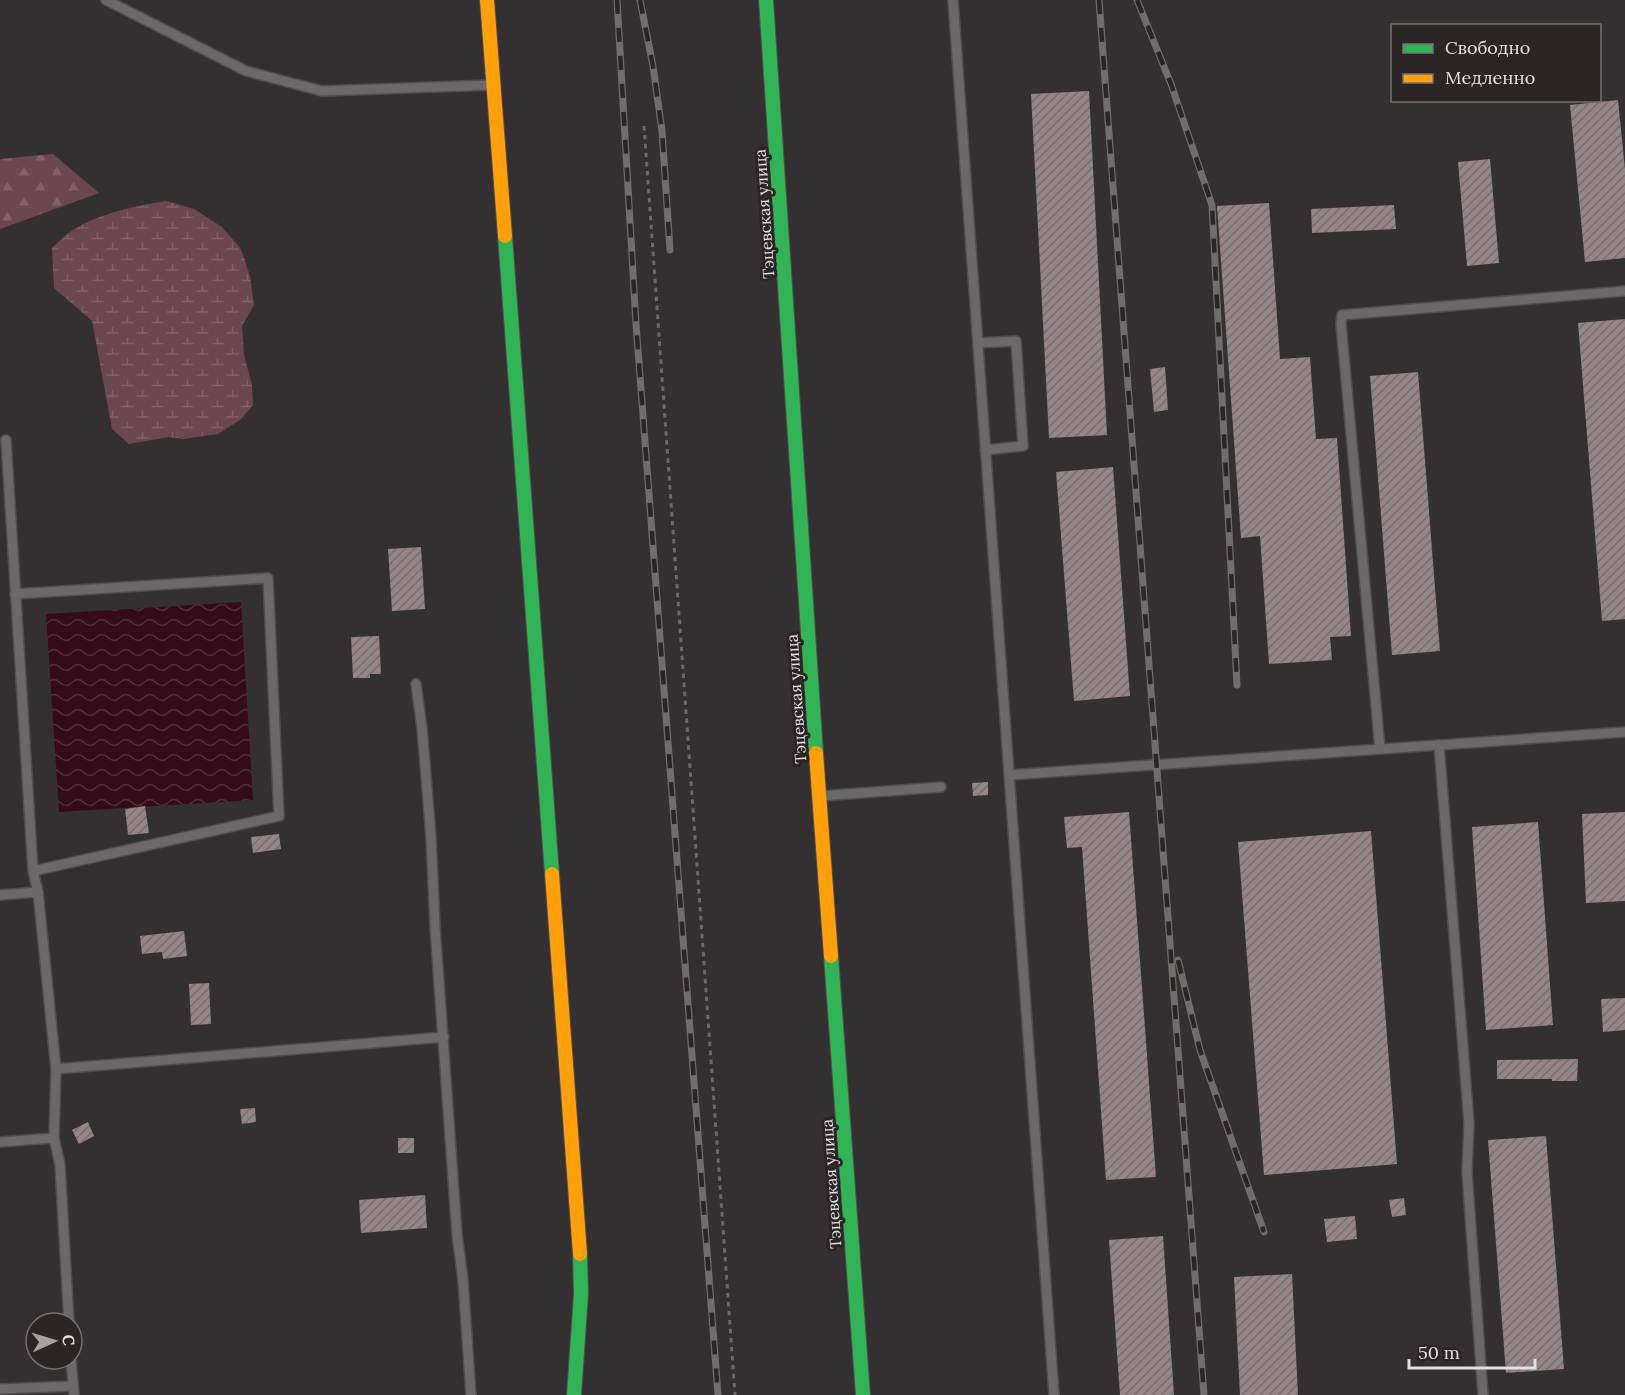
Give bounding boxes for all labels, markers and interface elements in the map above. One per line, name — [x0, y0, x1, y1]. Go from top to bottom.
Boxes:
legend — [1391, 24, 1601, 102]
text: Свободно — [1445, 36, 1530, 59]
text: Медленно — [1445, 66, 1535, 89]
street label: Тэцевская улица — [749, 149, 779, 279]
street label: Тэцевская улица — [781, 634, 811, 764]
street label: Тэцевская улица — [816, 1119, 846, 1249]
north arrow — [24, 1311, 84, 1371]
scale bar — [1409, 1332, 1535, 1370]
text: С — [59, 1334, 79, 1346]
text: 50 m — [1418, 1341, 1460, 1364]

